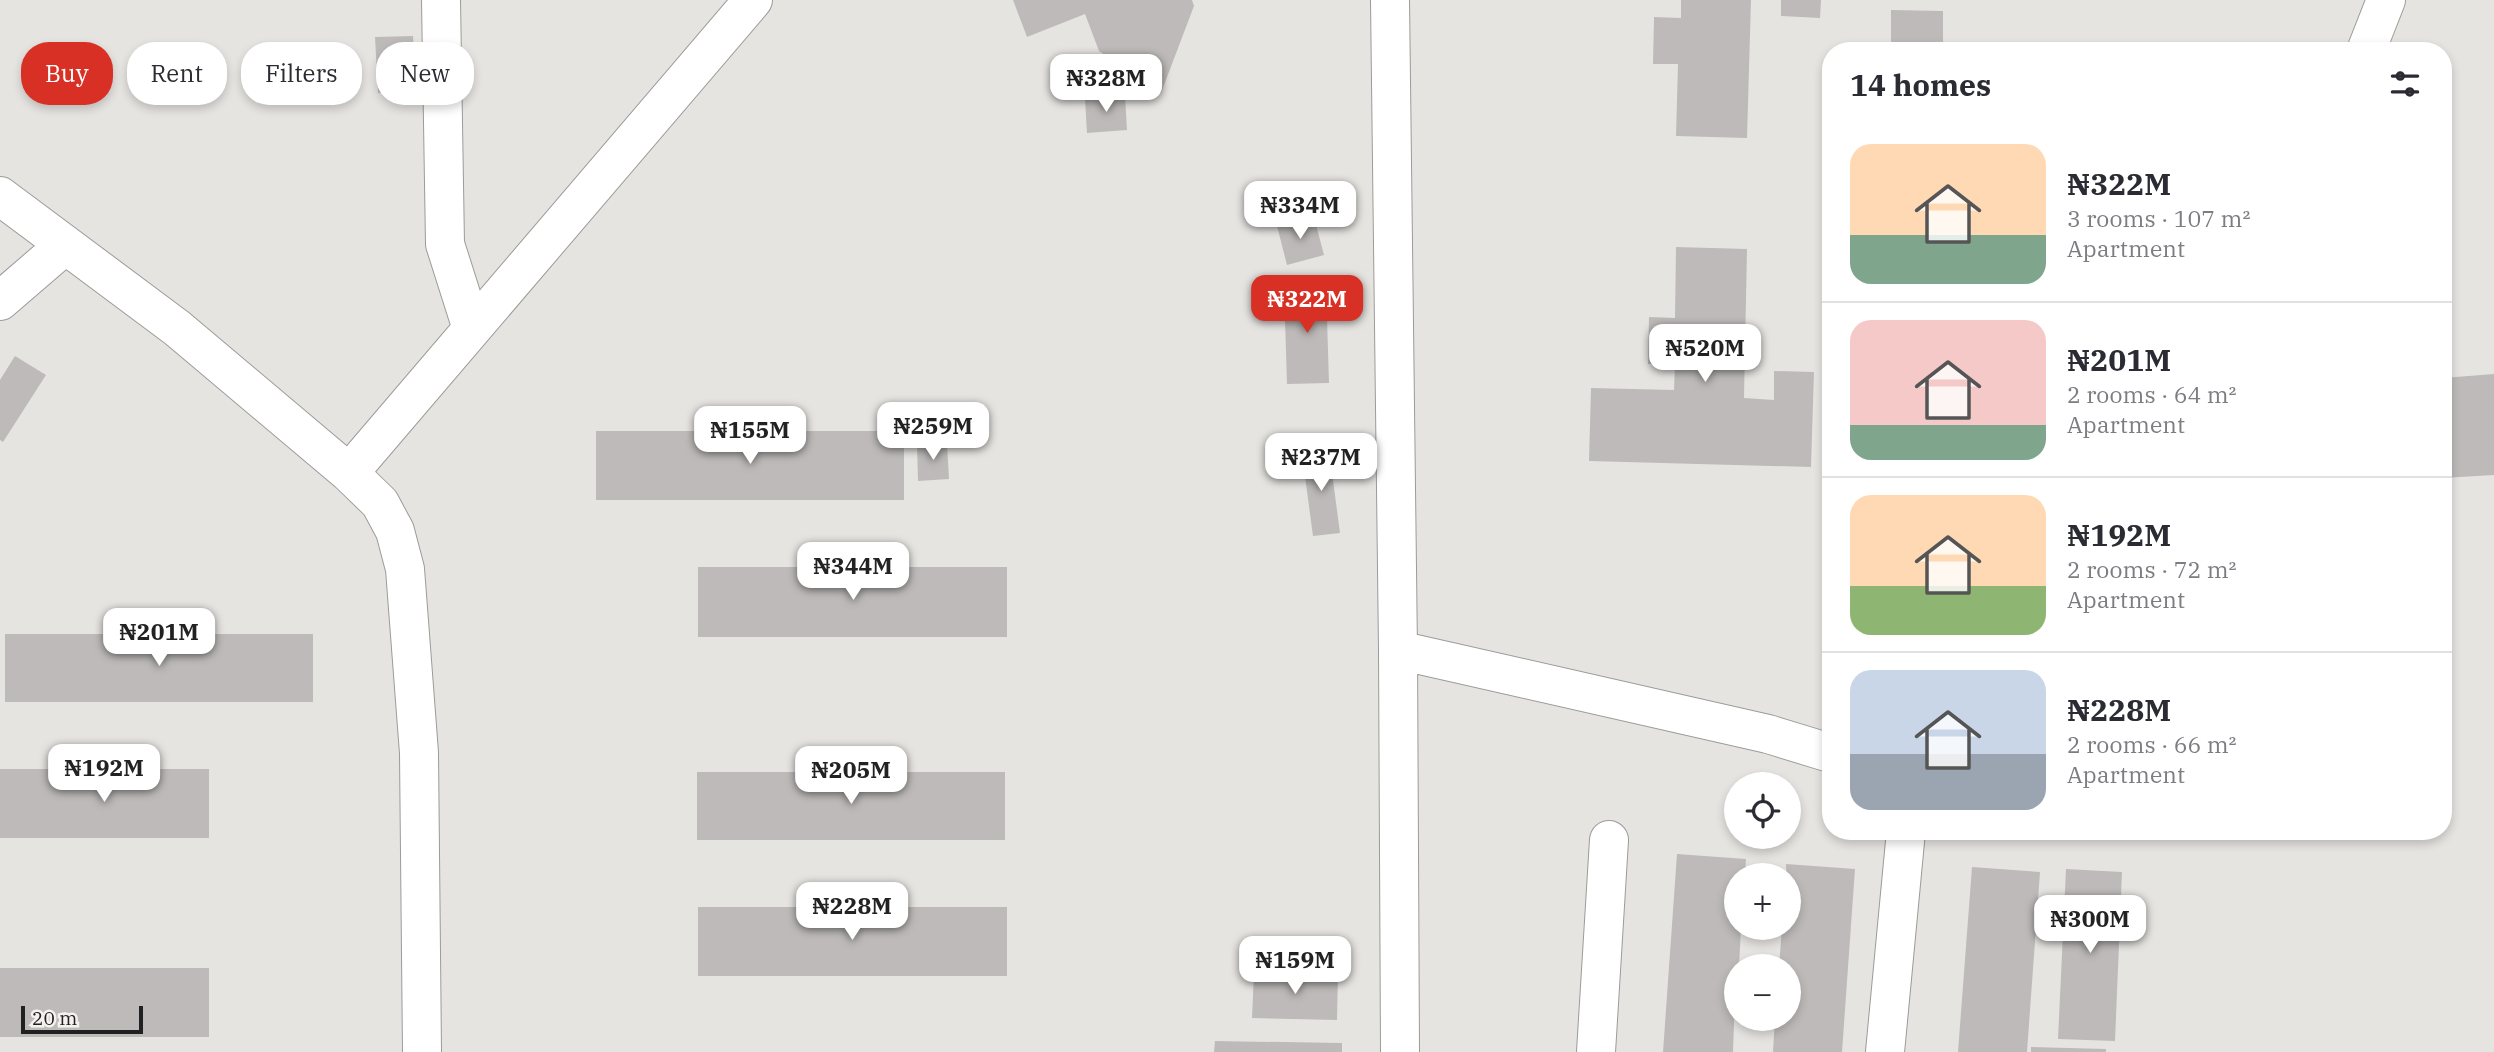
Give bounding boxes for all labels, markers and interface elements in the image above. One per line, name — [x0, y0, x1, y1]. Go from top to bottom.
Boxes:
chip: Buy — [21, 42, 113, 105]
chip: Rent — [127, 42, 227, 105]
chip: Filters — [241, 42, 362, 105]
chip: New — [376, 42, 474, 105]
pin: ₦328M — [1057, 54, 1155, 114]
text: ₦328M — [1066, 62, 1146, 92]
text: 14 homes — [1850, 65, 1991, 104]
icon: filters — [2386, 65, 2424, 103]
text: ₦322M — [2067, 164, 2171, 203]
icon: home — [1906, 172, 1990, 256]
pin: ₦334M — [1251, 182, 1349, 241]
text: ₦334M — [1260, 189, 1340, 219]
text: 3 rooms · 107 m² — [2067, 203, 2250, 233]
text: Apartment — [2067, 233, 2185, 263]
pin: ₦322M — [1258, 276, 1356, 335]
text: ₦322M — [1267, 283, 1347, 313]
pin: ₦520M — [1656, 324, 1754, 384]
text: ₦520M — [1665, 332, 1745, 362]
text: ₦201M — [2067, 340, 2171, 379]
icon: home — [1906, 348, 1990, 432]
text: 2 rooms · 64 m² — [2067, 379, 2237, 409]
pin: ₦259M — [884, 402, 982, 462]
pin: ₦155M — [701, 406, 799, 466]
text: Apartment — [2067, 409, 2185, 439]
text: ₦259M — [893, 410, 973, 440]
text: ₦155M — [710, 414, 790, 444]
pin: ₦237M — [1272, 434, 1370, 493]
text: ₦237M — [1281, 441, 1361, 471]
text: ₦192M — [2067, 515, 2171, 554]
icon: home — [1906, 523, 1990, 607]
pin: ₦344M — [804, 542, 902, 602]
text: ₦344M — [813, 550, 893, 580]
text: 2 rooms · 72 m² — [2067, 554, 2237, 584]
text: Apartment — [2067, 584, 2185, 614]
pin: ₦201M — [110, 608, 208, 668]
text: ₦201M — [119, 616, 199, 646]
text: ₦228M — [2067, 690, 2171, 729]
icon: home — [1906, 698, 1990, 782]
text: 2 rooms · 66 m² — [2067, 729, 2237, 759]
pin: ₦192M — [55, 744, 153, 804]
pin: ₦205M — [802, 746, 900, 806]
text: ₦192M — [64, 752, 144, 782]
text: ₦205M — [811, 754, 891, 784]
text: Apartment — [2067, 759, 2185, 789]
map controls — [1724, 772, 1801, 1031]
button: locate — [1724, 772, 1801, 849]
button: + — [1724, 863, 1801, 940]
pin: ₦228M — [803, 883, 901, 942]
text: ₦228M — [812, 890, 892, 920]
pin: ₦300M — [2041, 895, 2139, 955]
text: ₦300M — [2050, 903, 2130, 933]
pin: ₦159M — [1246, 936, 1344, 996]
text: ₦159M — [1255, 944, 1335, 974]
button: − — [1724, 954, 1801, 1031]
scale bar — [21, 1003, 144, 1035]
text: 20 m — [32, 1006, 77, 1030]

